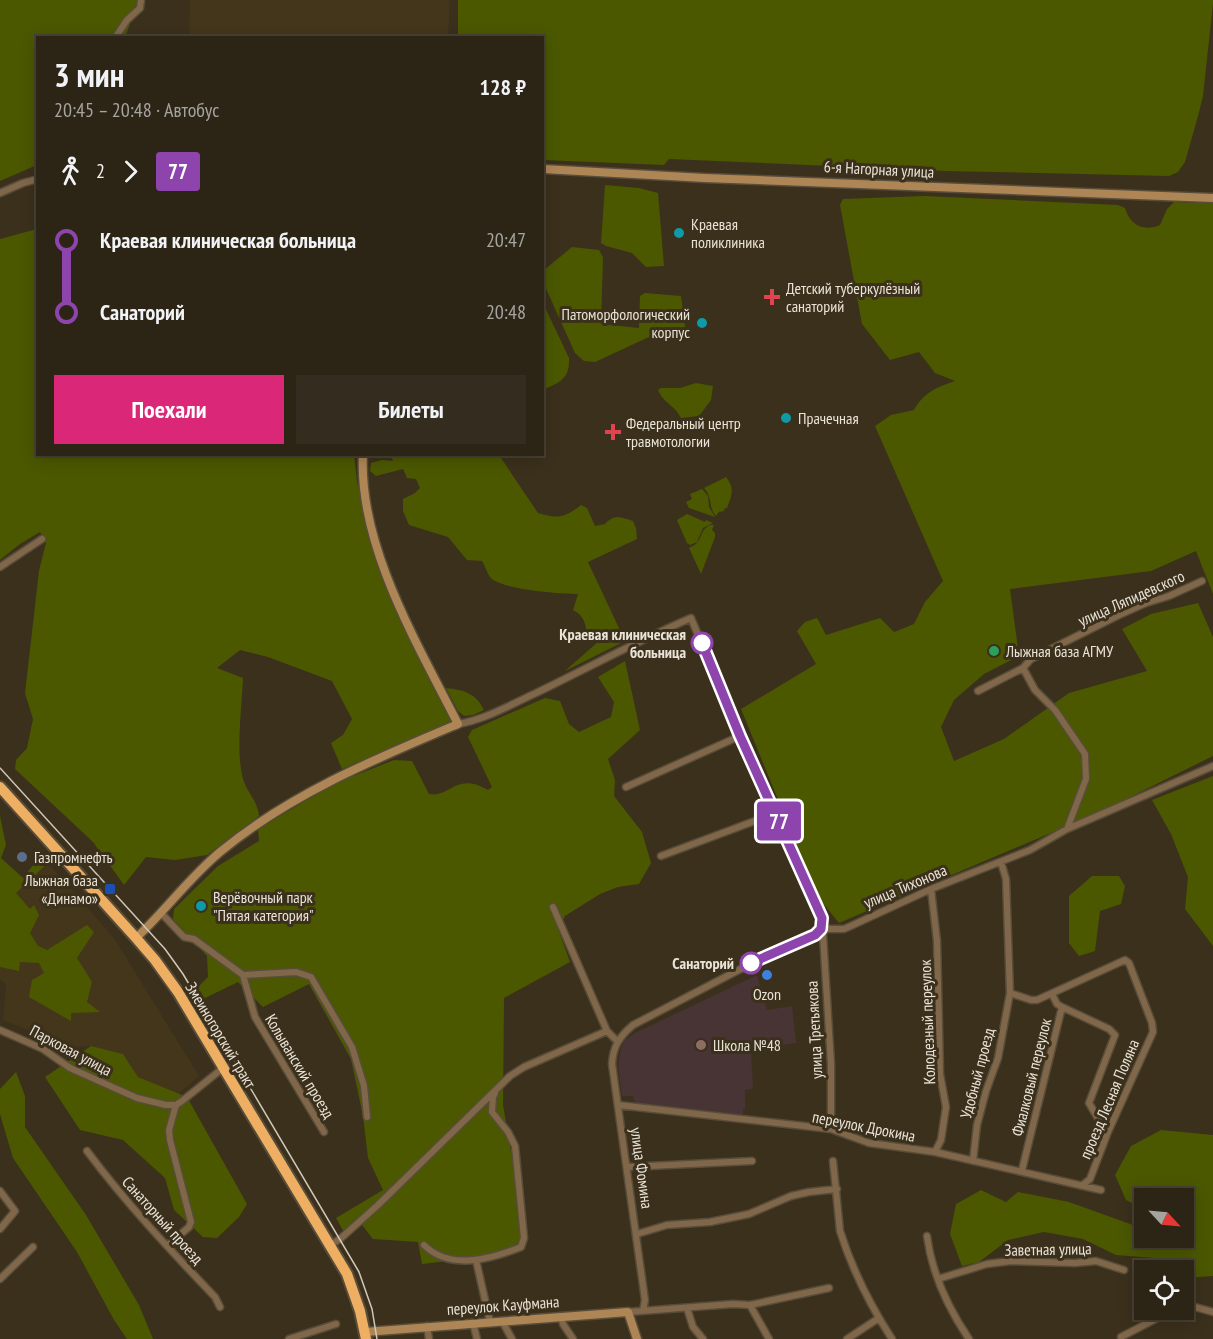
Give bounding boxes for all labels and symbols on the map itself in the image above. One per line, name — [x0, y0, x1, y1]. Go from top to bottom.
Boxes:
street label: 6-я Нагорная улица — [823, 156, 935, 182]
place label: Краевая поликлиника — [691, 214, 765, 252]
marker: Краевая поликлиника — [672, 226, 686, 240]
place label: Детский туберкулёзный санаторий — [786, 278, 920, 316]
marker: Детский туберкулёзный санаторий — [763, 288, 781, 306]
place label: Патоморфологический корпус — [561, 304, 690, 342]
marker: Патоморфологический корпус — [695, 316, 709, 330]
place label: Прачечная — [798, 408, 859, 428]
marker: Прачечная — [779, 411, 793, 425]
place label: Федеральный центр травмотологии — [626, 413, 741, 451]
marker: Федеральный центр травмотологии — [604, 423, 622, 441]
street label: улица Ляпидевского — [1075, 566, 1187, 630]
place label: Краевая клиническая больница — [559, 624, 686, 662]
marker: Краевая клиническая больница — [691, 632, 713, 654]
place label: Лыжная база АГМУ — [1005, 641, 1114, 661]
marker: Лыжная база АГМУ — [987, 644, 1001, 658]
line badge: 77 — [752, 802, 806, 840]
place label: Газпромнефть — [34, 847, 113, 867]
marker: Газпромнефть — [15, 850, 29, 864]
street label: улица Тихонова — [860, 860, 950, 912]
place label: Лыжная база «Динамо» — [24, 870, 98, 908]
marker: Лыжная база «Динамо» — [103, 882, 117, 896]
place label: Верёвочный парк "Пятая категория" — [213, 887, 314, 925]
marker: Верёвочный парк "Пятая категория" — [194, 899, 208, 913]
marker: Санаторий — [740, 952, 762, 974]
place label: Санаторий — [672, 953, 734, 973]
street label: Колодезный переулок — [915, 958, 939, 1085]
marker: Ozon — [760, 968, 774, 982]
street label: Змеиногорский тракт — [181, 978, 261, 1092]
street label: улица Третьякова — [801, 980, 827, 1080]
place label: Ozon — [753, 984, 781, 1004]
street label: Колыванский проезд — [261, 1010, 339, 1122]
street label: Фиалковый переулок — [1007, 1015, 1056, 1138]
street label: Парковая улица — [27, 1020, 115, 1080]
street label: Удобный проезд — [955, 1026, 999, 1120]
place label: Школа №48 — [713, 1035, 781, 1055]
street label: проезд Лесная Поляна — [1075, 1036, 1143, 1162]
marker: Школа №48 — [694, 1038, 708, 1052]
street label: переулок Дрокина — [811, 1106, 917, 1146]
street label: улица Фомина — [626, 1126, 658, 1210]
street label: Санаторный проезд — [118, 1172, 208, 1268]
north arrow — [1134, 1188, 1194, 1248]
street label: Заветная улица — [1004, 1238, 1092, 1260]
street label: переулок Кауфмана — [446, 1291, 560, 1319]

